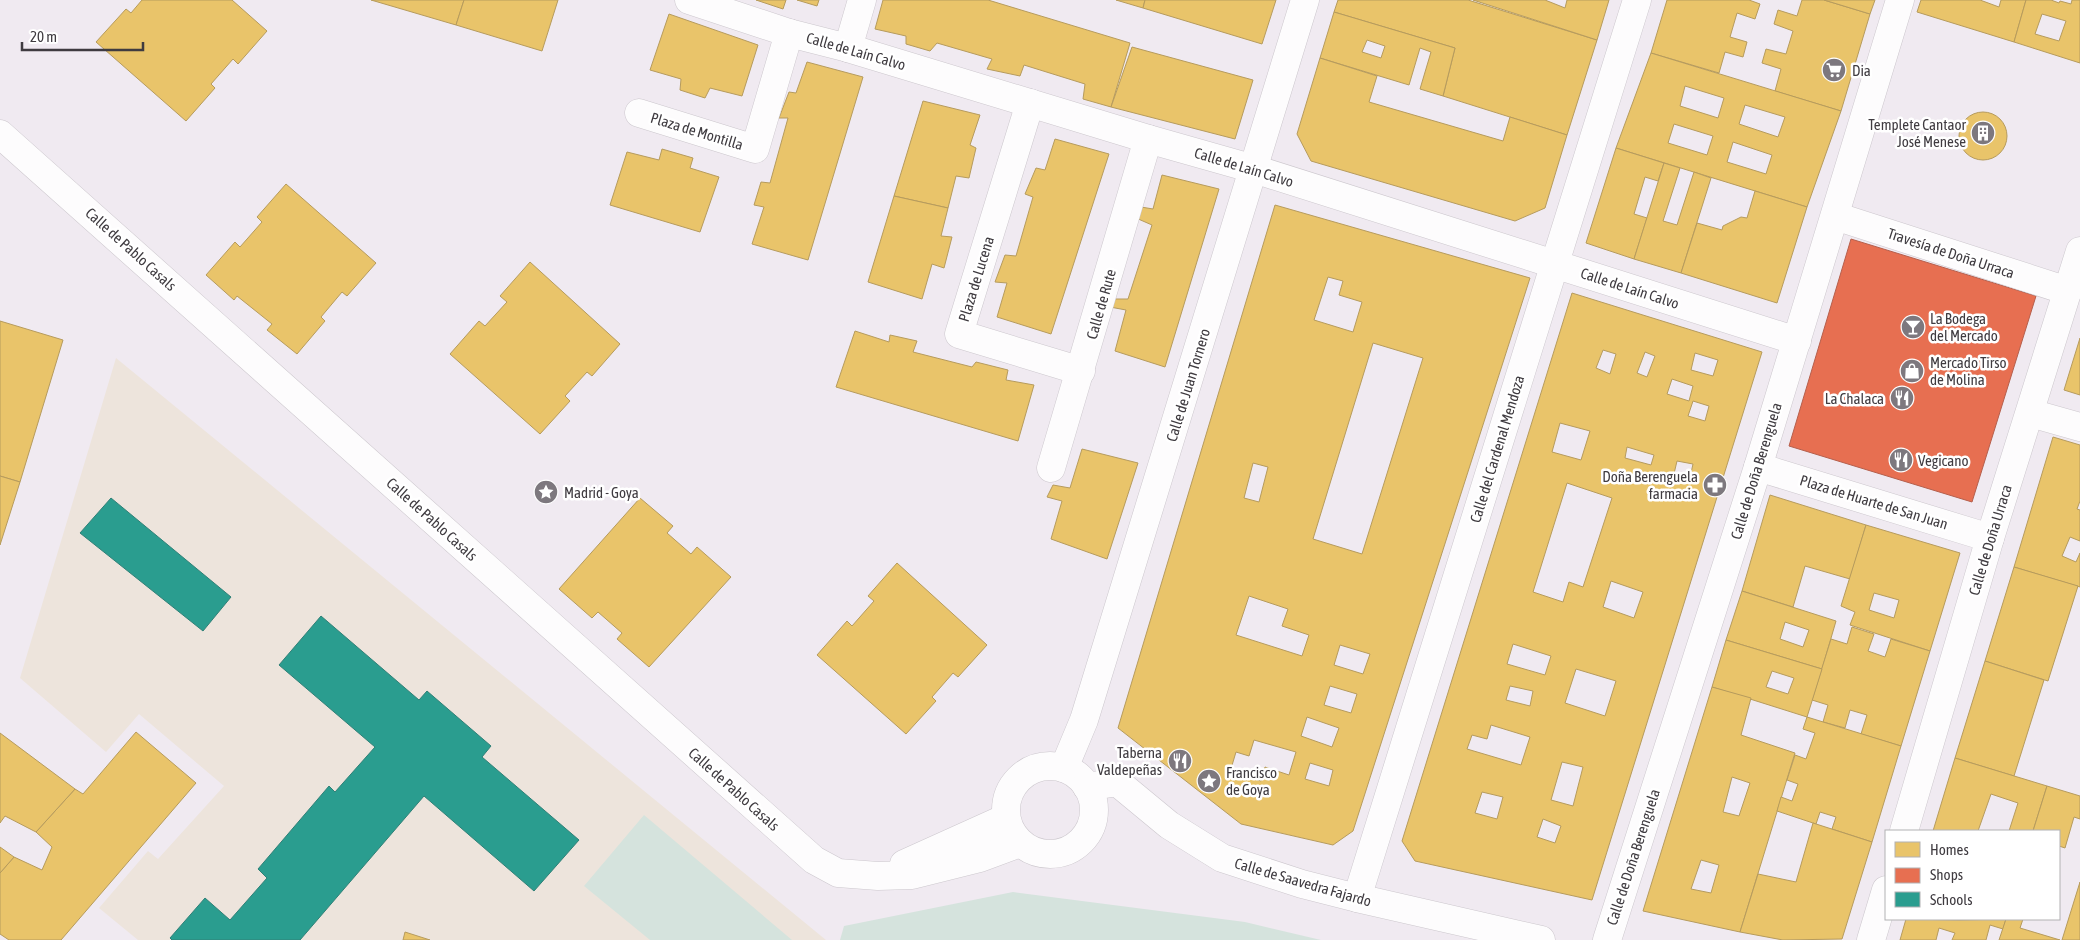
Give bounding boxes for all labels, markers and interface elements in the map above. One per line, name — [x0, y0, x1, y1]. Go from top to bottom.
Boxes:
scale bar — [22, 20, 144, 52]
text: 20 m — [30, 28, 57, 45]
street label: Calle de Laín Calvo — [804, 29, 908, 73]
supermarket icon: Dia — [1821, 57, 1847, 83]
place label: Dia — [1852, 62, 1871, 79]
street label: Plaza de Montilla — [649, 109, 745, 153]
place label: Templete Cantaor José Menese — [1868, 116, 1967, 150]
building icon: Templete Cantaor José Menese — [1970, 120, 1996, 146]
street label: Calle de Laín Calvo — [1192, 144, 1296, 190]
street label: Calle de Pablo Casals — [82, 204, 180, 294]
street label: Travesía de Doña Urraca — [1886, 225, 2016, 281]
street label: Plaza de Lucena — [955, 234, 997, 324]
street label: Calle de Laín Calvo — [1579, 264, 1681, 312]
street label: Calle de Rute — [1083, 267, 1119, 341]
place label: La Bodega del Mercado — [1930, 310, 1998, 344]
bar icon: La Bodega del Mercado — [1900, 314, 1926, 340]
street label: Calle de Juan Tornero — [1163, 326, 1213, 444]
place label: Mercado Tirso de Molina — [1930, 354, 2007, 388]
shop icon: Mercado Tirso de Molina — [1899, 358, 1925, 384]
street label: Calle del Cardenal Mendoza — [1466, 373, 1528, 525]
restaurant icon: La Chalaca — [1889, 385, 1915, 411]
place label: La Chalaca — [1825, 390, 1884, 407]
street label: Calle de Doña Berenguela — [1727, 401, 1785, 541]
restaurant icon: Vegicano — [1888, 447, 1914, 473]
place label: Vegicano — [1918, 452, 1968, 469]
place label: Doña Berenguela farmacia — [1602, 468, 1698, 502]
street label: Plaza de Huarte de San Juan — [1798, 471, 1950, 533]
pharmacy icon: Doña Berenguela farmacia — [1702, 472, 1728, 498]
street label: Calle de Pablo Casals — [383, 474, 481, 564]
place icon: Madrid - Goya — [533, 479, 559, 505]
street label: Calle de Doña Urraca — [1965, 482, 2015, 597]
place label: Madrid - Goya — [564, 484, 639, 501]
street label: Calle de Pablo Casals — [685, 744, 783, 834]
place label: Taberna Valdepeñas — [1097, 744, 1162, 778]
restaurant icon: Taberna Valdepeñas — [1167, 748, 1193, 774]
place label: Francisco de Goya — [1226, 764, 1277, 798]
place icon: Francisco de Goya — [1196, 768, 1222, 794]
street label: Calle de Doña Berenguela — [1603, 787, 1663, 927]
legend — [1885, 830, 2060, 920]
text: Homes — [1930, 841, 1969, 858]
street label: Calle de Saavedra Fajardo — [1233, 854, 1373, 910]
text: Shops — [1930, 866, 1963, 883]
text: Schools — [1930, 891, 1973, 908]

